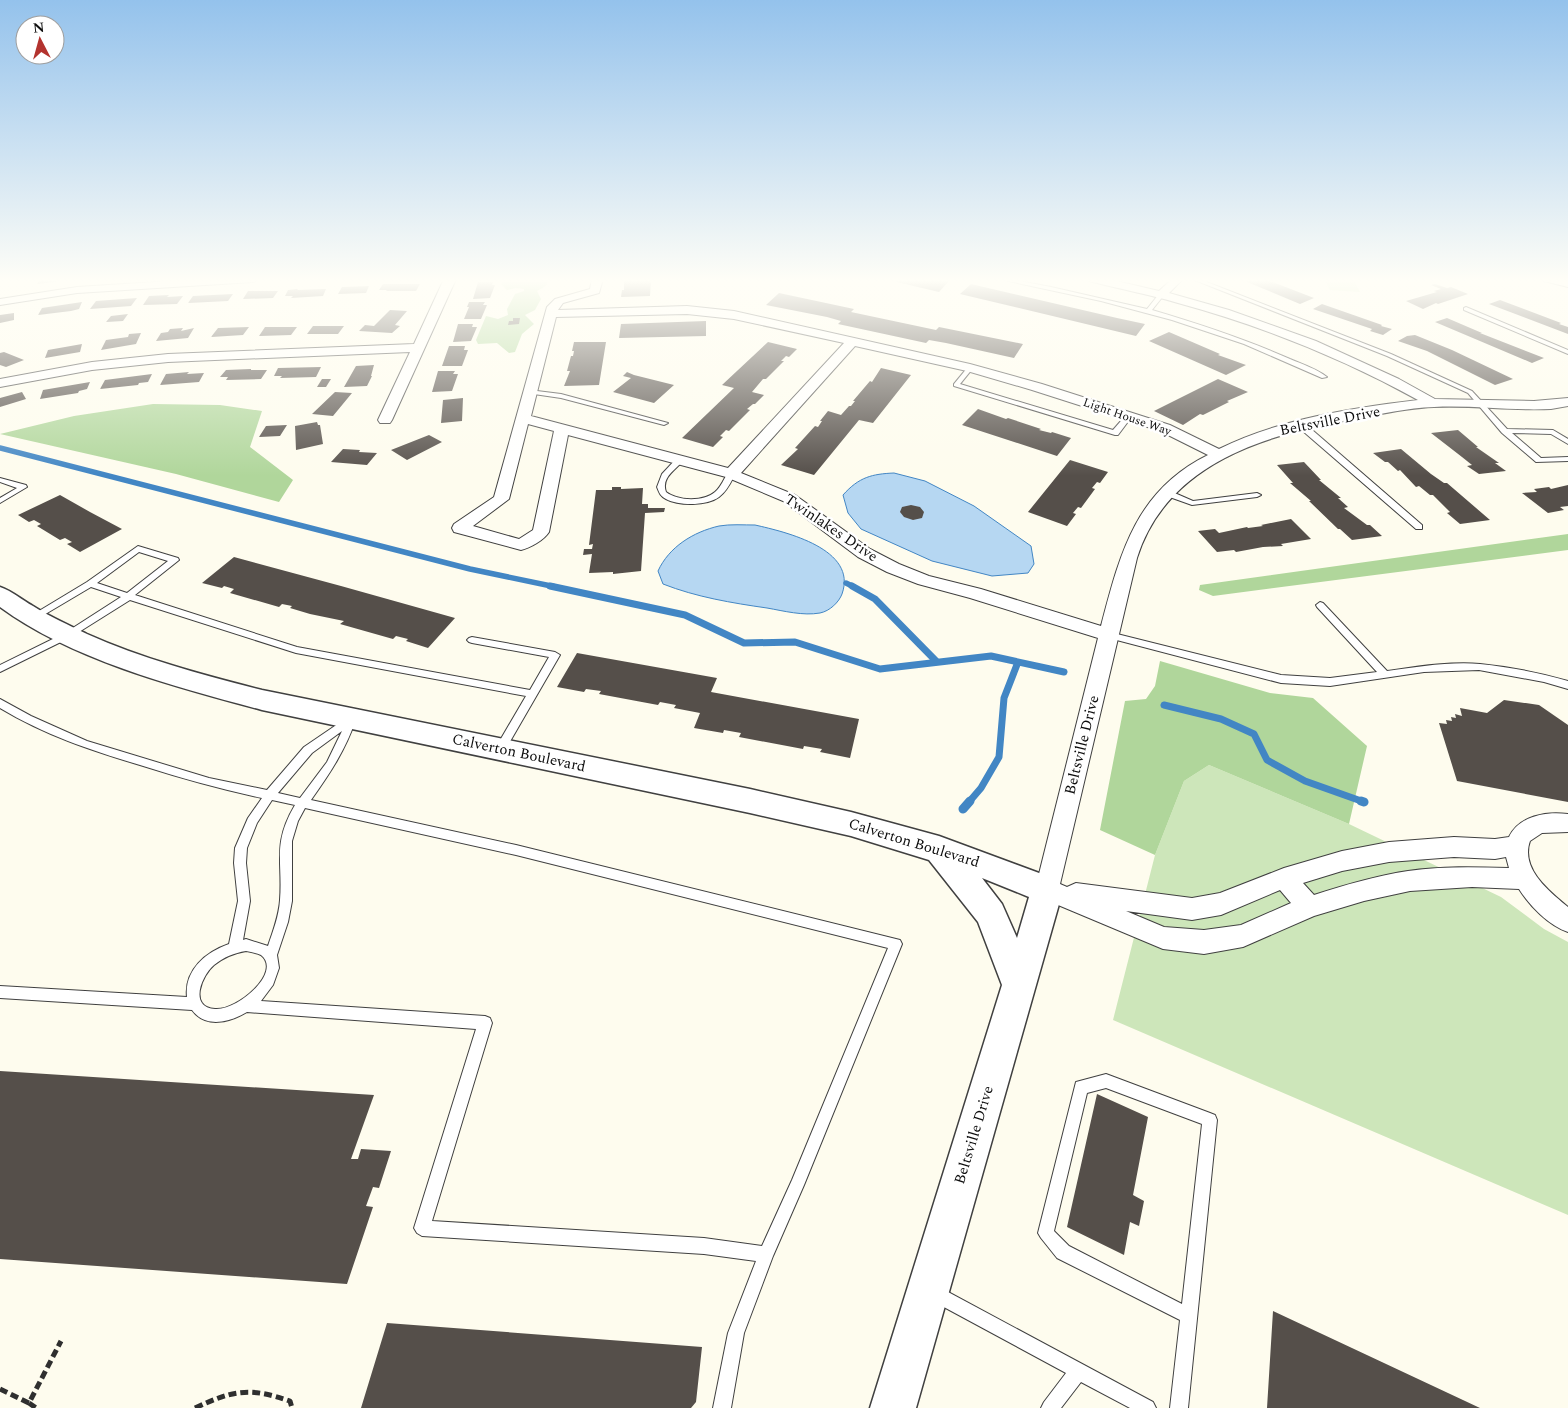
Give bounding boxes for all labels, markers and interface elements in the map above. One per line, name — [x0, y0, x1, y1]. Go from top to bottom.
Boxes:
north arrow — [15, 15, 65, 65]
text: N — [32, 17, 45, 39]
street label: Light House Way — [1080, 393, 1175, 441]
street label: Beltsville Drive — [1278, 400, 1382, 442]
street label: Twinlakes Drive — [779, 488, 883, 568]
street label: Beltsville Drive — [1059, 693, 1105, 797]
street label: Calverton Boulevard — [450, 728, 588, 778]
street label: Calverton Boulevard — [846, 812, 982, 874]
street label: Beltsville Drive — [948, 1083, 1000, 1187]

